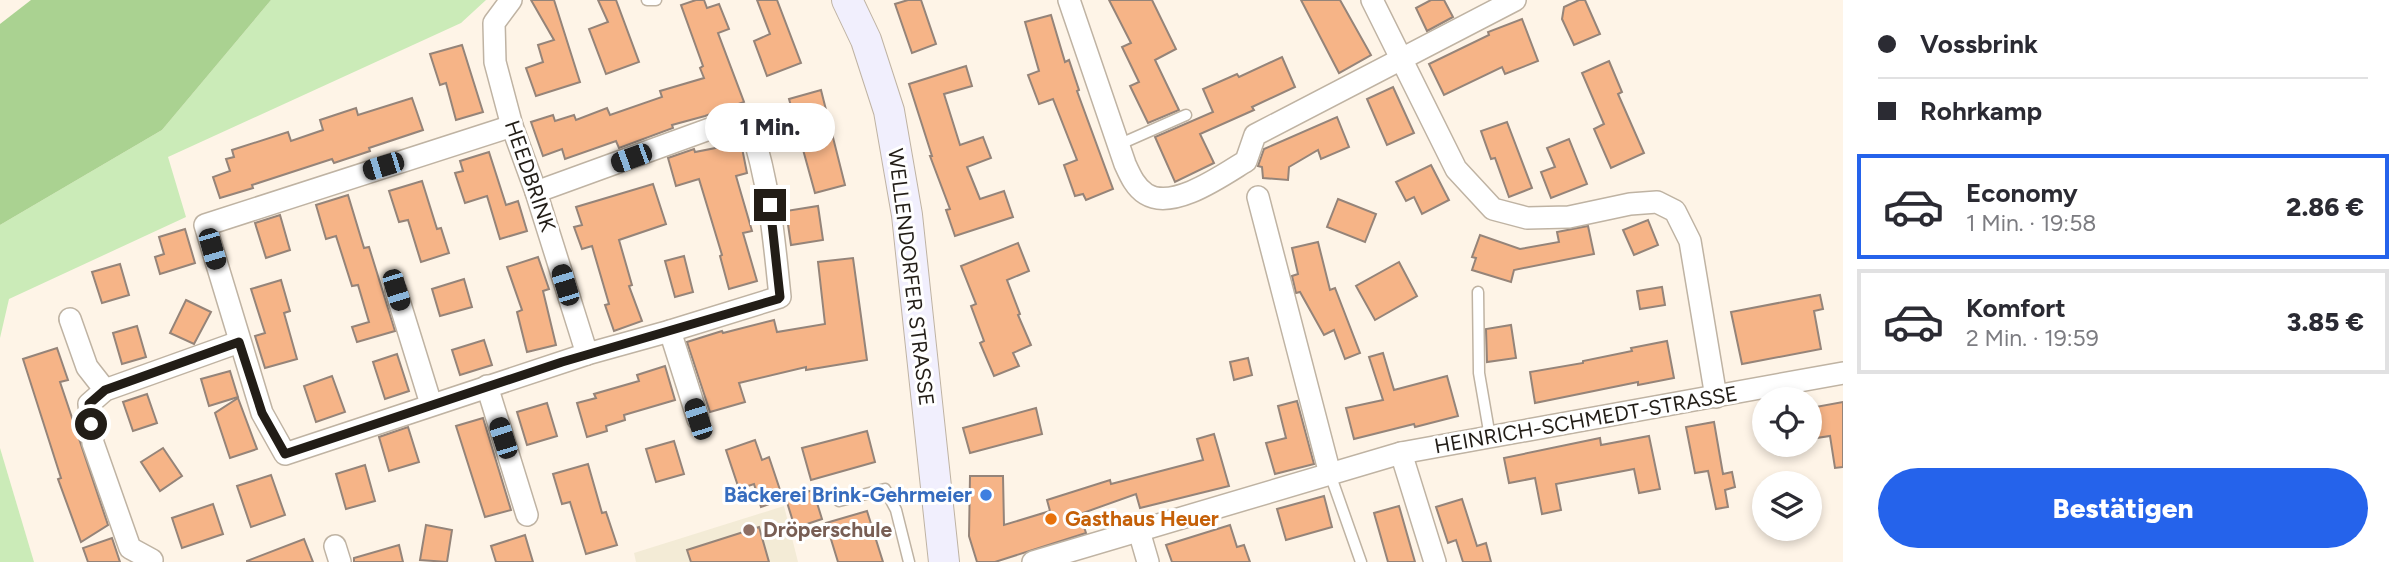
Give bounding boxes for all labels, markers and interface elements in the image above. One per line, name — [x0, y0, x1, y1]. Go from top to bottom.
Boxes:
text: Vossbrink — [1920, 28, 2038, 60]
text: Rohrkamp — [1920, 95, 2042, 127]
callout: 1 Min. — [705, 104, 835, 152]
text: 1 Min. — [740, 113, 800, 141]
street label: HEEDBRINK — [500, 117, 561, 235]
car — [608, 141, 655, 175]
street label: WELLENDORFER STRASSE — [883, 147, 940, 407]
car — [360, 150, 407, 182]
icon: car — [1882, 175, 1945, 238]
text: Economy — [1966, 177, 2078, 209]
route end — [754, 189, 786, 221]
text: 2.86 € — [2286, 191, 2364, 223]
text: 1 Min. · 19:58 — [1966, 209, 2096, 237]
car — [197, 226, 228, 272]
car — [549, 262, 582, 308]
car — [380, 267, 413, 313]
icon: car — [1882, 290, 1945, 353]
text: Komfort — [1966, 292, 2066, 324]
text: 3.85 € — [2287, 306, 2364, 338]
text: 2 Min. · 19:59 — [1966, 324, 2099, 352]
street label: HEINRICH-SCHMEDT-STRASSE — [1432, 381, 1739, 459]
map controls — [1752, 387, 1822, 541]
button: locate — [1752, 387, 1822, 457]
car — [682, 396, 715, 442]
route start — [75, 408, 107, 440]
car — [487, 415, 520, 461]
button: Bestätigen — [1878, 468, 2368, 548]
button: layers — [1752, 471, 1822, 541]
place label: Bäckerei Brink-Gehrmeier — [724, 482, 972, 507]
marker: Bäckerei Brink-Gehrmeier — [978, 487, 994, 503]
place label: Gasthaus Heuer — [1065, 506, 1219, 531]
marker: Gasthaus Heuer — [1043, 511, 1059, 527]
place label: Dröperschule — [763, 517, 892, 542]
marker: Dröperschule — [741, 522, 757, 538]

